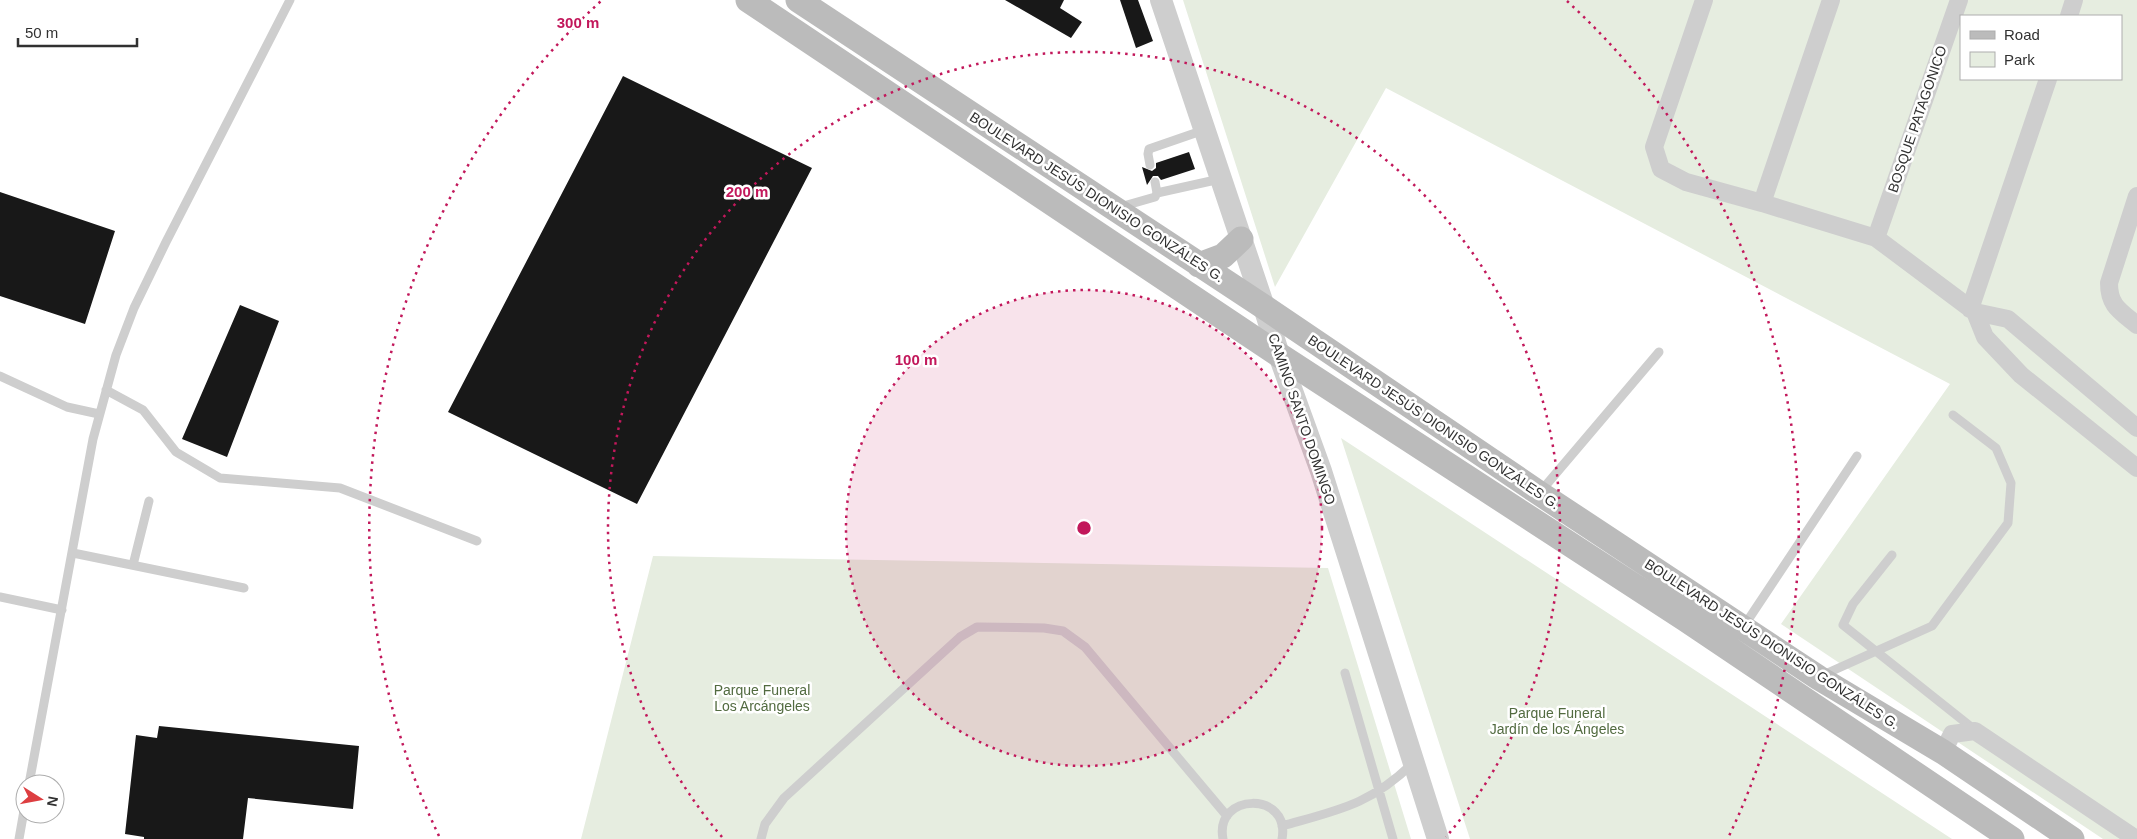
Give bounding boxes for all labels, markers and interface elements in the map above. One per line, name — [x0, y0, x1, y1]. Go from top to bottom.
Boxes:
text: 300 m — [557, 14, 599, 31]
scale bar — [18, 15, 136, 47]
legend — [1960, 15, 2122, 80]
text: 50 m — [25, 24, 58, 41]
text: Road — [2004, 26, 2040, 43]
street label: BOSQUE PATAGONICO — [1884, 43, 1950, 194]
text: Park — [2004, 51, 2035, 68]
street label: BOULEVARD JESÚS DIONISIO GONZÁLES G. — [967, 109, 1227, 285]
text: 200 m — [726, 183, 768, 200]
street label: CAMINO SANTO DOMINGO — [1265, 331, 1339, 507]
street label: BOULEVARD JESÚS DIONISIO GONZÁLES G. — [1305, 331, 1563, 513]
text: 100 m — [895, 351, 937, 368]
centre of rings — [1075, 519, 1093, 537]
street label: BOULEVARD JESÚS DIONISIO GONZÁLES G. — [1642, 556, 1902, 732]
park label: Parque Funeral Los Arcángeles — [714, 682, 810, 714]
park label: Parque Funeral Jardín de los Ángeles — [1490, 705, 1624, 737]
north arrow — [15, 774, 65, 824]
text: N — [44, 795, 62, 808]

